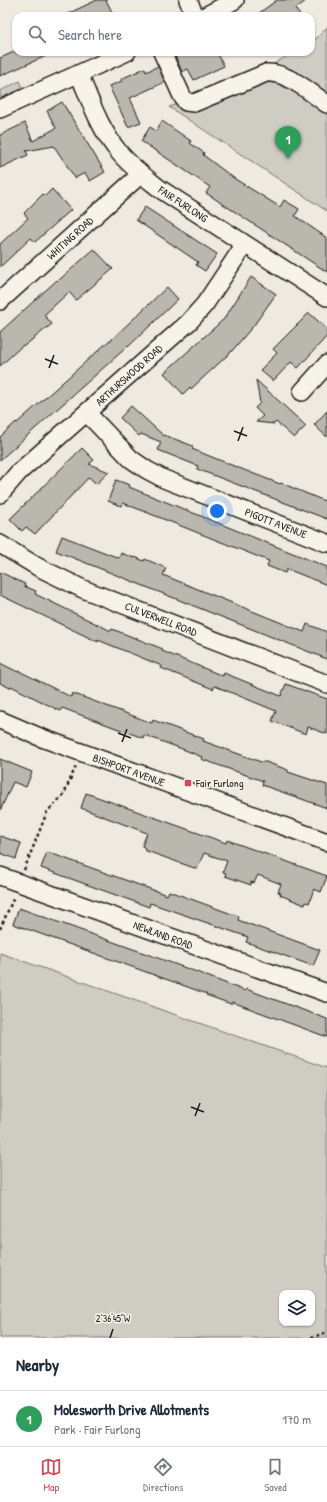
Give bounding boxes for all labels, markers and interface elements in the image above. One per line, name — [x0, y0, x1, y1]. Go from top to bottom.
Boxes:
search box — [12, 12, 315, 56]
icon: search — [26, 23, 48, 45]
text: Search here — [58, 24, 122, 45]
pin: 1 — [275, 126, 301, 159]
street label: FAIR FURLONG — [155, 182, 211, 226]
street label: WHITING ROAD — [44, 213, 97, 262]
street label: ARTHURSWOOD ROAD — [93, 341, 166, 409]
your location — [207, 501, 227, 521]
street label: PIGOTT AVENUE — [243, 505, 309, 541]
street label: CULVERWELL ROAD — [123, 599, 200, 639]
street label: BISHPORT AVENUE — [91, 750, 167, 790]
place label: Fair Furlong — [195, 776, 244, 790]
marker: Fair Furlong — [183, 778, 193, 788]
street label: NEWLAND ROAD — [131, 918, 195, 952]
map controls — [279, 1290, 315, 1326]
button: layers — [279, 1290, 315, 1326]
text: 2°36'45"W — [96, 1312, 131, 1325]
text: Nearby — [16, 1353, 59, 1376]
text: Molesworth Drive Allotments — [54, 1399, 209, 1420]
text: 1 — [27, 1410, 31, 1428]
text: 170 m — [282, 1410, 311, 1428]
text: Park · Fair Furlong — [54, 1420, 141, 1438]
tab: Map — [40, 1456, 62, 1494]
tab: Directions — [143, 1456, 184, 1494]
tab: Saved — [264, 1456, 287, 1494]

